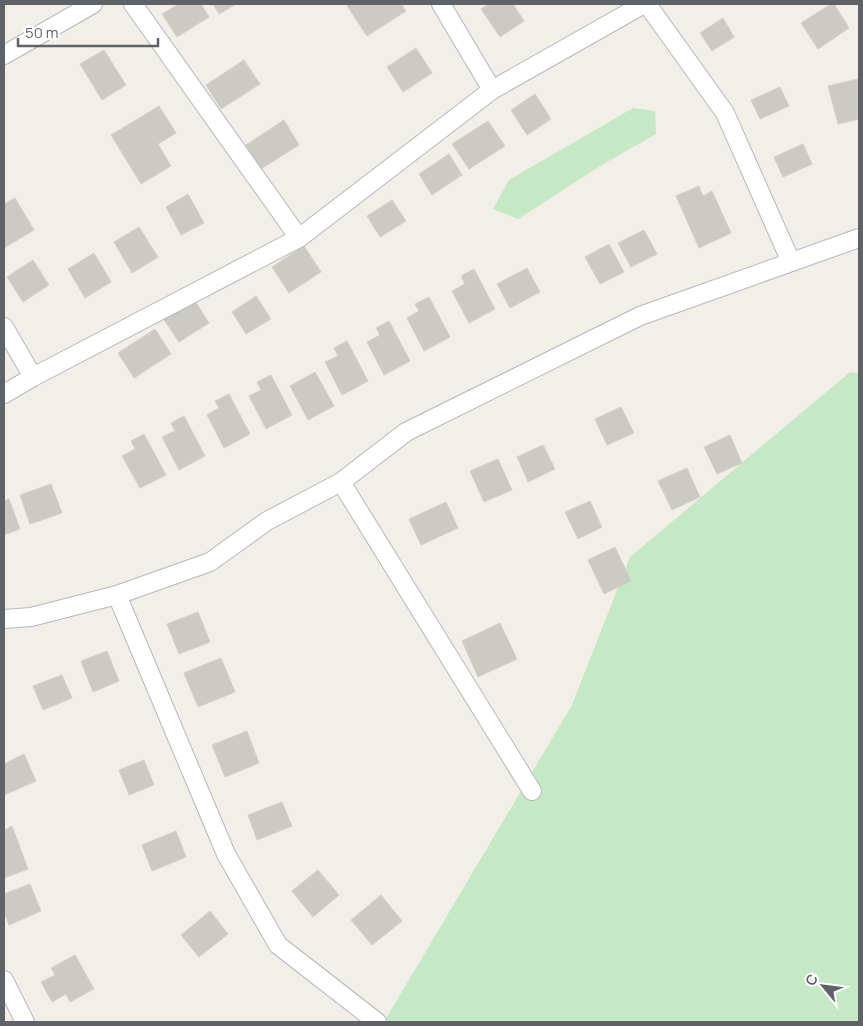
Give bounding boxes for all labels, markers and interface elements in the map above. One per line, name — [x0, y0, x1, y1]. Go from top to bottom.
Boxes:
scale bar — [18, 15, 158, 47]
text: 50 m — [25, 22, 59, 43]
north arrow — [798, 961, 848, 1011]
text: С — [800, 970, 822, 989]

